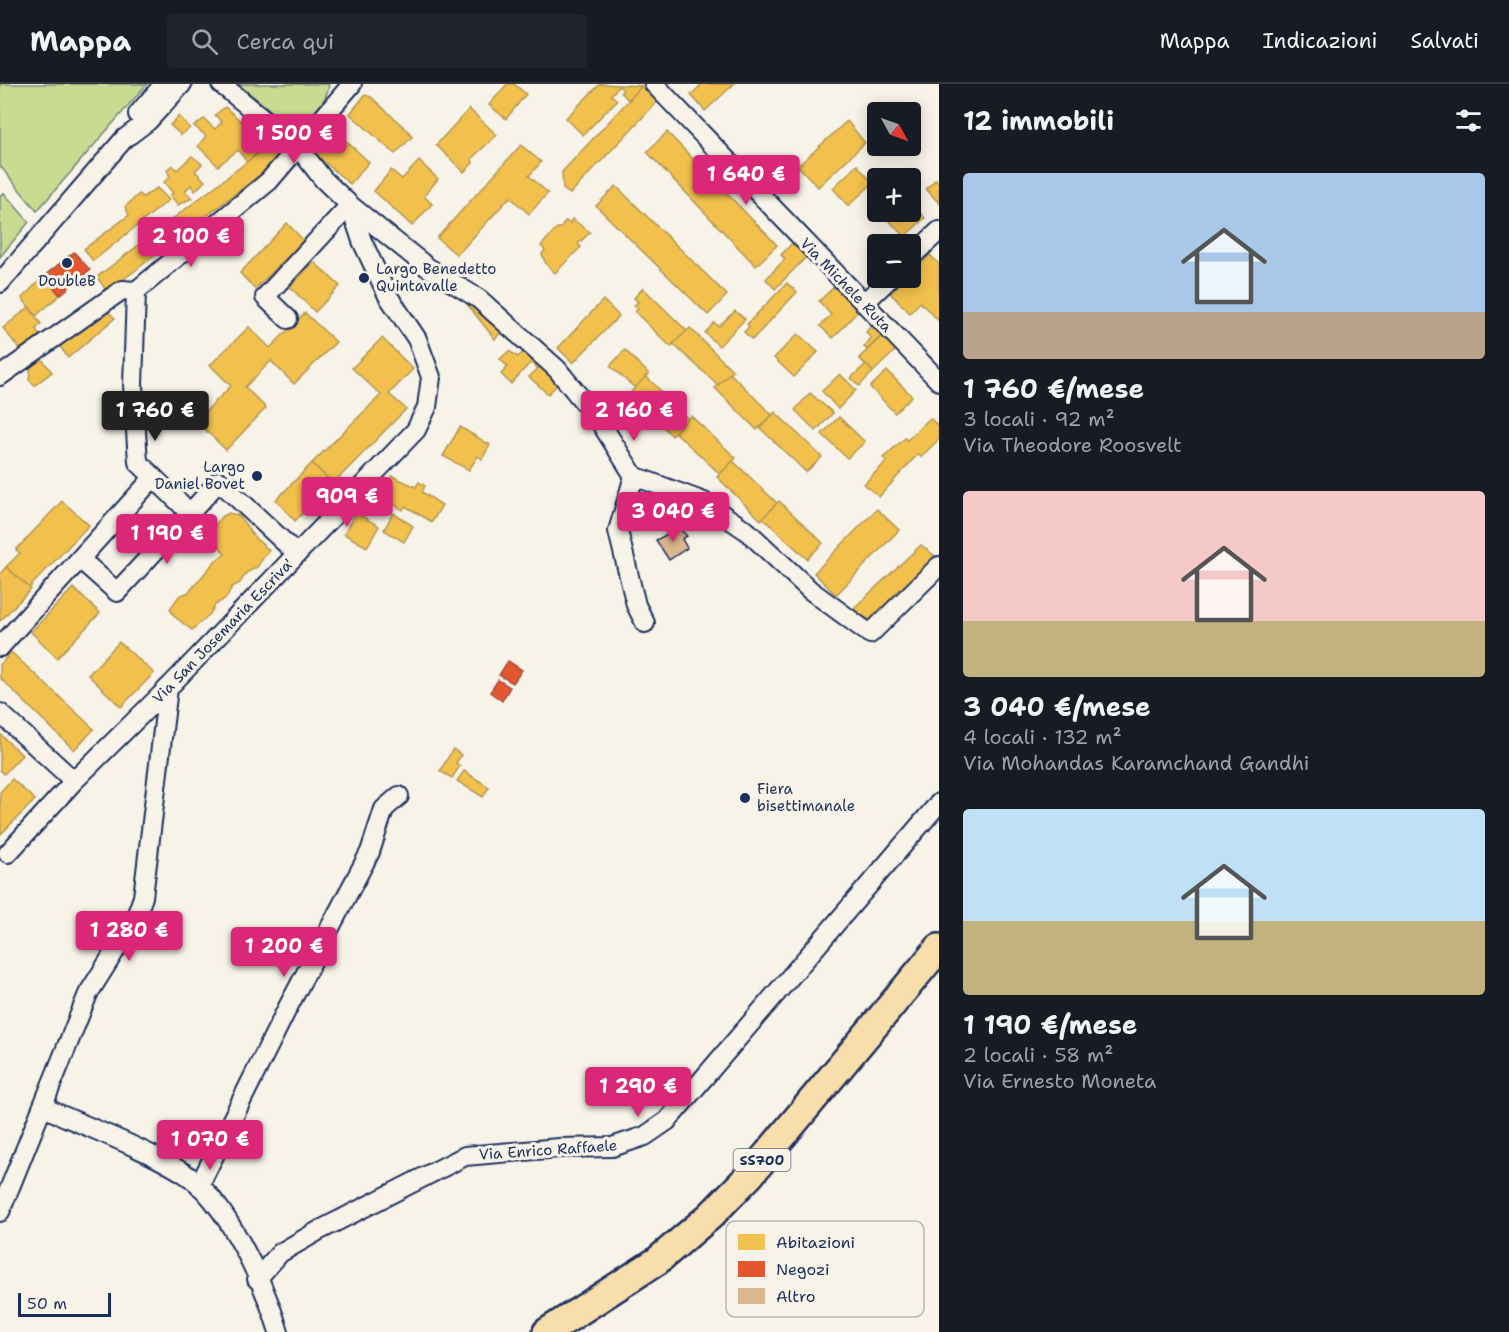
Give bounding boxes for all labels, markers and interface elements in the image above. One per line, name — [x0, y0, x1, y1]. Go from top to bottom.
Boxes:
search box — [167, 14, 587, 68]
text: Mappa — [30, 22, 131, 60]
icon: search — [188, 25, 221, 58]
text: Cerca qui — [236, 27, 334, 56]
text: Mappa — [1160, 27, 1230, 55]
text: Indicazioni — [1263, 27, 1377, 55]
text: Salvati — [1410, 27, 1479, 55]
north arrow — [867, 102, 921, 156]
map controls — [867, 102, 921, 288]
text: 12 immobili — [963, 103, 1114, 138]
icon: filters — [1452, 104, 1485, 137]
pin: 1 500 € — [239, 114, 349, 165]
text: 1 500 € — [255, 120, 333, 146]
pin: 1 640 € — [691, 155, 801, 206]
text: 1 640 € — [707, 161, 785, 187]
button: + — [867, 168, 921, 222]
icon: home — [1170, 212, 1278, 320]
pin: 2 100 € — [136, 217, 246, 268]
text: 2 100 € — [152, 223, 230, 249]
street label: Via Michele Ruta — [796, 233, 897, 337]
button: − — [867, 234, 921, 288]
marker: DoubleB — [60, 256, 74, 270]
place label: Largo Benedetto Quintavalle — [376, 259, 496, 296]
place label: DoubleB — [38, 271, 96, 291]
marker: Largo Benedetto Quintavalle — [357, 271, 371, 285]
text: 1 760 €/mese — [963, 371, 1144, 406]
pin: 1 760 € — [100, 391, 210, 442]
pin: 2 160 € — [579, 391, 689, 442]
text: 1 760 € — [116, 397, 194, 423]
text: 2 160 € — [595, 397, 673, 423]
text: 3 locali · 92 m² — [963, 406, 1115, 432]
text: Via Theodore Roosvelt — [963, 432, 1182, 458]
place label: Largo Daniel Bovet — [155, 457, 245, 494]
marker: Largo Daniel Bovet — [250, 469, 264, 483]
pin: 909 € — [305, 477, 389, 528]
text: 909 € — [316, 483, 378, 509]
pin: 3 040 € — [618, 492, 728, 543]
text: 3 040 € — [631, 498, 715, 524]
pin: 1 190 € — [112, 514, 222, 565]
text: 1 190 € — [130, 520, 204, 546]
icon: home — [1170, 530, 1278, 638]
street label: Via San Josemaria Escriva' — [148, 554, 298, 708]
text: 3 040 €/mese — [963, 689, 1151, 724]
text: 4 locali · 132 m² — [963, 724, 1122, 750]
text: Via Mohandas Karamchand Gandhi — [963, 750, 1310, 776]
place label: Fiera bisettimanale — [757, 779, 855, 816]
marker: Fiera bisettimanale — [738, 791, 752, 805]
icon: home — [1170, 848, 1278, 956]
pin: 1 280 € — [74, 911, 184, 962]
text: 1 280 € — [90, 917, 168, 943]
pin: 1 200 € — [229, 927, 339, 978]
text: 1 200 € — [245, 933, 323, 959]
text: 1 190 €/mese — [963, 1007, 1137, 1042]
text: 2 locali · 58 m² — [963, 1042, 1114, 1068]
pin: 1 290 € — [583, 1067, 693, 1118]
text: Via Ernesto Moneta — [963, 1068, 1156, 1094]
text: 1 290 € — [599, 1073, 677, 1099]
pin: 1 070 € — [155, 1120, 265, 1171]
text: 1 070 € — [171, 1126, 249, 1152]
street label: Via Enrico Raffaele — [478, 1135, 618, 1165]
road number: SS700 — [734, 1149, 790, 1171]
legend — [726, 1221, 924, 1317]
text: Abitazioni — [776, 1232, 855, 1253]
text: Negozi — [776, 1259, 830, 1280]
text: Altro — [776, 1286, 815, 1307]
scale bar — [18, 1290, 111, 1318]
text: 50 m — [27, 1293, 67, 1314]

